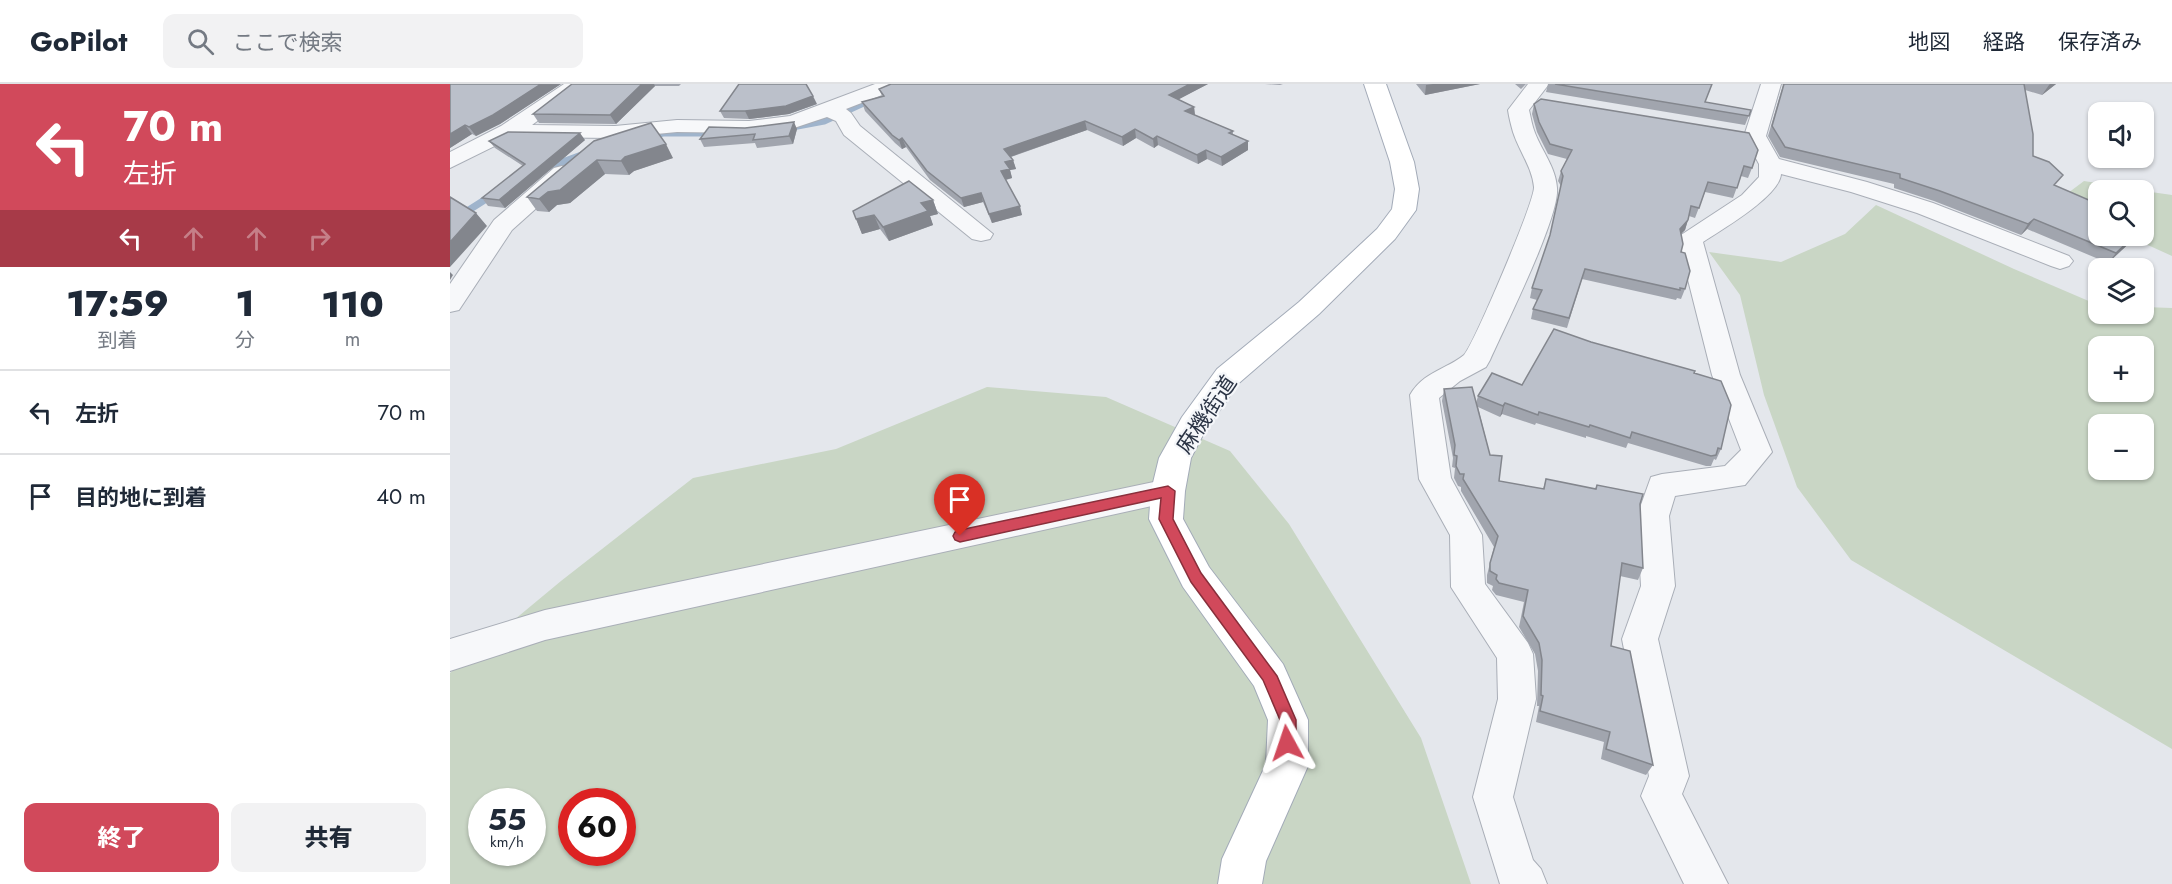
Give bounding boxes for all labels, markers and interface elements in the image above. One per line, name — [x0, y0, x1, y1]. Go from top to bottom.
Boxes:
search box — [163, 14, 583, 68]
text: GoPilot — [30, 21, 127, 62]
icon: search — [184, 25, 217, 58]
text: ここで検索 — [232, 26, 342, 58]
text: 地図 — [1908, 27, 1950, 57]
text: 経路 — [1983, 27, 2025, 57]
text: 保存済み — [2058, 27, 2142, 57]
text: 70 m — [123, 96, 223, 157]
map controls — [2088, 102, 2154, 480]
button: sound — [2088, 102, 2154, 168]
icon: left — [24, 108, 102, 186]
text: 左折 — [123, 154, 177, 193]
button: search — [2088, 180, 2154, 246]
icon: left — [114, 222, 147, 255]
icon: ahead — [177, 222, 210, 255]
icon: ahead — [240, 222, 273, 255]
icon: right — [303, 222, 336, 255]
button: layers — [2088, 258, 2154, 324]
text: 17:59 — [66, 277, 169, 329]
text: 1 — [236, 277, 255, 329]
text: 110 — [321, 278, 384, 330]
text: m — [345, 325, 360, 354]
text: 到着 — [98, 326, 138, 355]
text: 分 — [235, 326, 255, 355]
button: + — [2088, 336, 2154, 402]
street label: 麻機街道 — [1168, 369, 1244, 459]
icon: left — [24, 396, 57, 429]
text: 70 m — [377, 396, 426, 428]
text: 左折 — [75, 397, 119, 429]
button: − — [2088, 414, 2154, 480]
pin — [934, 474, 985, 536]
icon: arrive — [24, 480, 57, 513]
text: 40 m — [376, 480, 426, 512]
text: 目的地に到着 — [75, 481, 207, 513]
icon: arrive — [943, 483, 976, 516]
position arrow — [1255, 711, 1319, 775]
speed limit sign: 60 — [558, 788, 636, 866]
text: 55 — [488, 798, 526, 841]
button: 終了 — [24, 803, 219, 872]
button: 共有 — [231, 803, 426, 872]
text: km/h — [490, 831, 524, 853]

